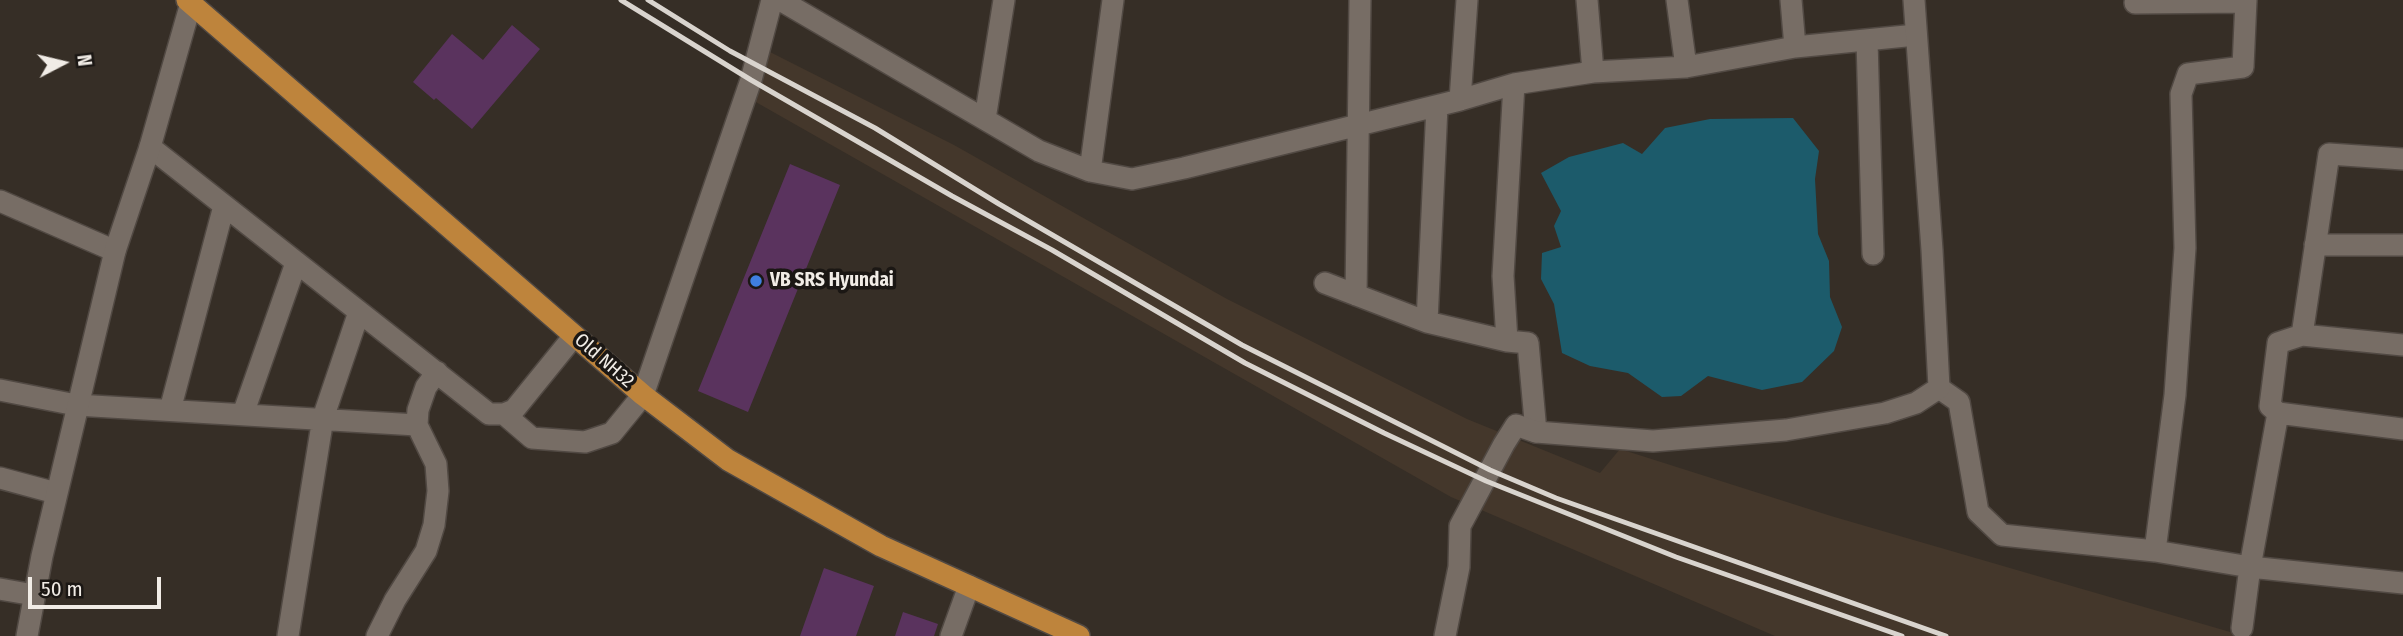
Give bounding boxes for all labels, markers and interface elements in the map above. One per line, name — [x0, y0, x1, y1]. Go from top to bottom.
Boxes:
north arrow — [28, 28, 98, 98]
text: N — [72, 53, 96, 67]
place label: VB SRS Hyundai — [770, 270, 894, 292]
marker: VB SRS Hyundai — [748, 273, 764, 289]
street label: Old NH32 — [570, 329, 638, 393]
scale bar — [32, 562, 164, 606]
text: 50 m — [41, 576, 83, 602]

